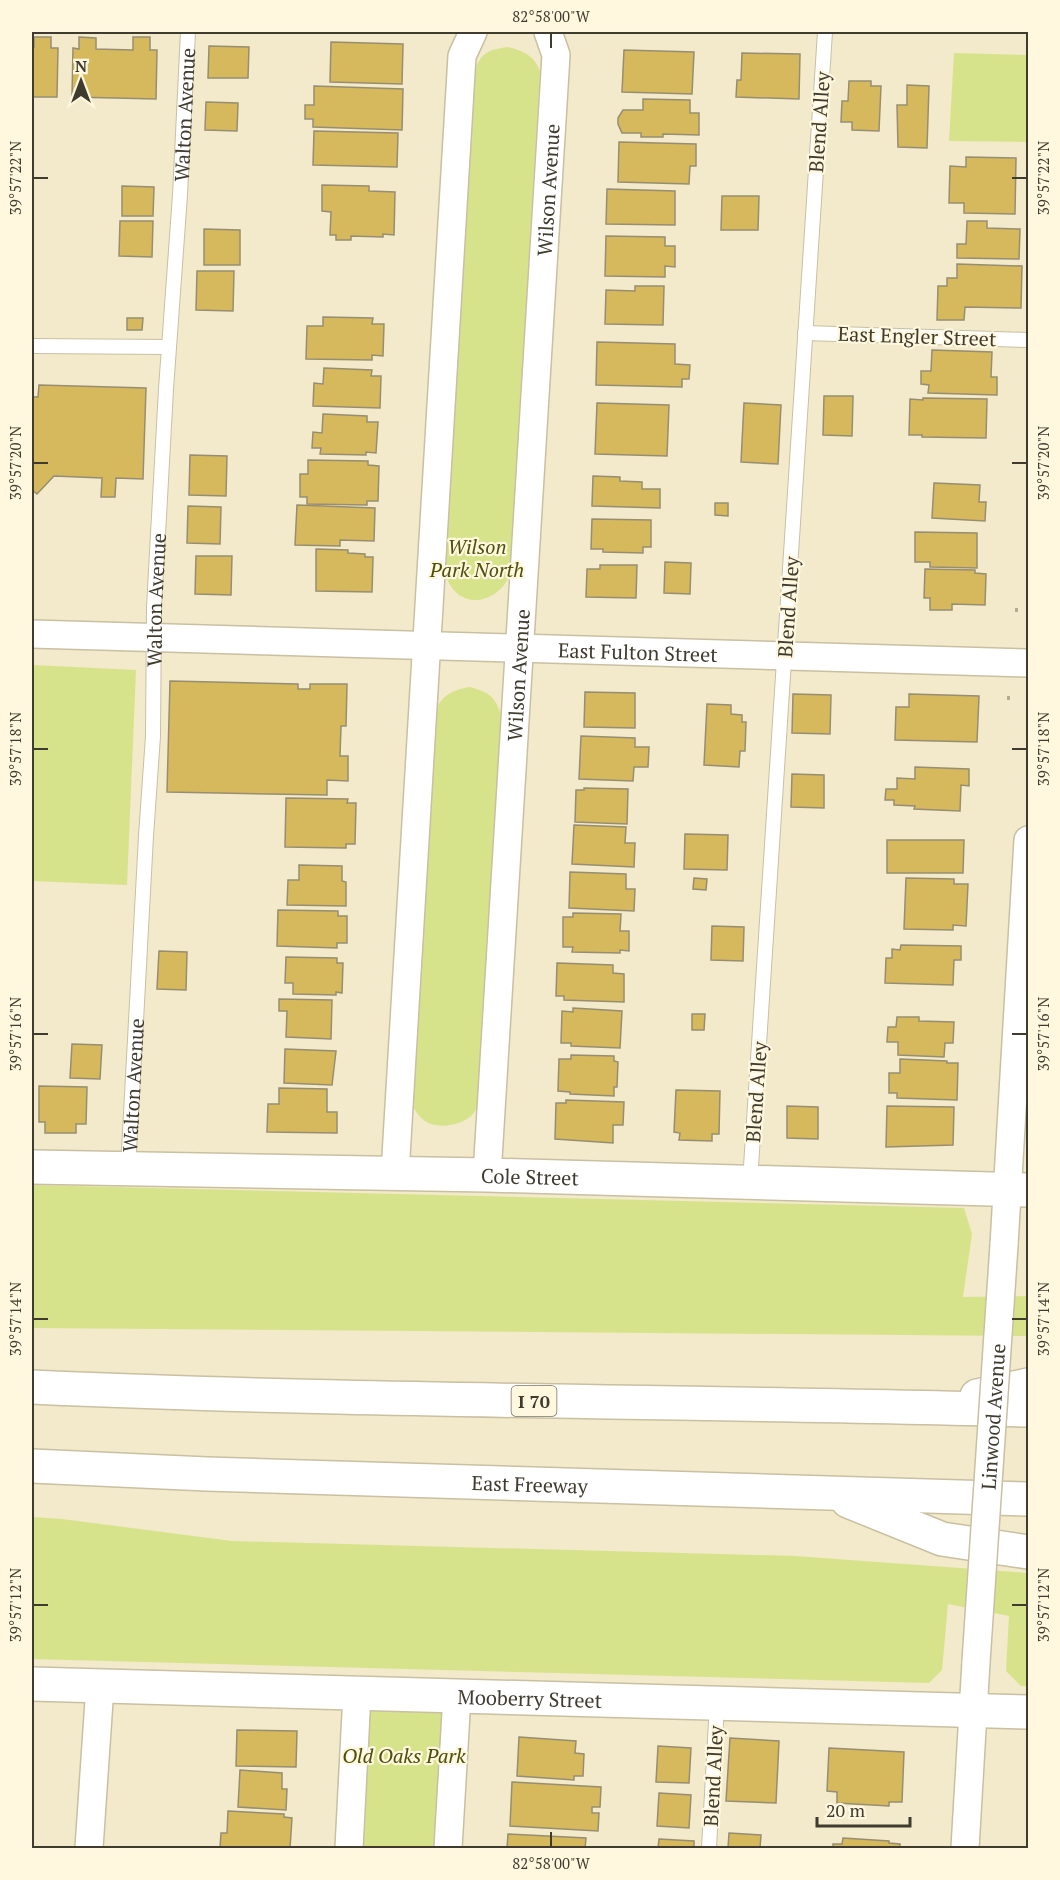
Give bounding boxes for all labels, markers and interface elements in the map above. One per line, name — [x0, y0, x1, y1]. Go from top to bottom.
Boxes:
text: 82°58'00"W — [512, 6, 591, 26]
street label: Walton Avenue — [167, 47, 201, 182]
north arrow — [51, 51, 111, 111]
text: N — [75, 55, 87, 77]
street label: Blend Alley — [802, 70, 836, 173]
street label: Wilson Avenue — [530, 123, 565, 257]
text: 39°57'22"N — [5, 141, 25, 215]
text: 39°57'22"N — [1033, 141, 1053, 215]
street label: East Engler Street — [837, 320, 997, 352]
text: 39°57'20"N — [5, 426, 25, 500]
text: 39°57'20"N — [1033, 426, 1053, 500]
street label: Walton Avenue — [140, 532, 172, 667]
park label: Wilson Park North — [429, 533, 524, 583]
street label: Blend Alley — [771, 555, 805, 658]
street label: Wilson Avenue — [500, 608, 535, 742]
street label: East Fulton Street — [558, 636, 719, 667]
text: 39°57'18"N — [5, 712, 25, 786]
text: 39°57'18"N — [1033, 712, 1053, 786]
text: 39°57'16"N — [5, 997, 25, 1071]
text: 39°57'16"N — [1033, 997, 1053, 1071]
street label: Walton Avenue — [115, 1018, 150, 1153]
street label: Blend Alley — [739, 1040, 773, 1143]
street label: Cole Street — [481, 1161, 580, 1191]
text: 39°57'14"N — [5, 1282, 25, 1356]
text: 39°57'14"N — [1033, 1282, 1053, 1356]
street label: Linwood Avenue — [974, 1343, 1011, 1491]
road number: I 70 — [512, 1386, 556, 1416]
street label: East Freeway — [471, 1469, 589, 1499]
text: 39°57'12"N — [5, 1568, 25, 1642]
text: 39°57'12"N — [1033, 1568, 1053, 1642]
street label: Mooberry Street — [457, 1682, 603, 1714]
street label: Blend Alley — [697, 1724, 729, 1827]
park label: Old Oaks Park — [342, 1742, 466, 1769]
scale bar — [817, 1790, 910, 1828]
text: 20 m — [826, 1798, 866, 1822]
text: 82°58'00"W — [512, 1853, 591, 1873]

